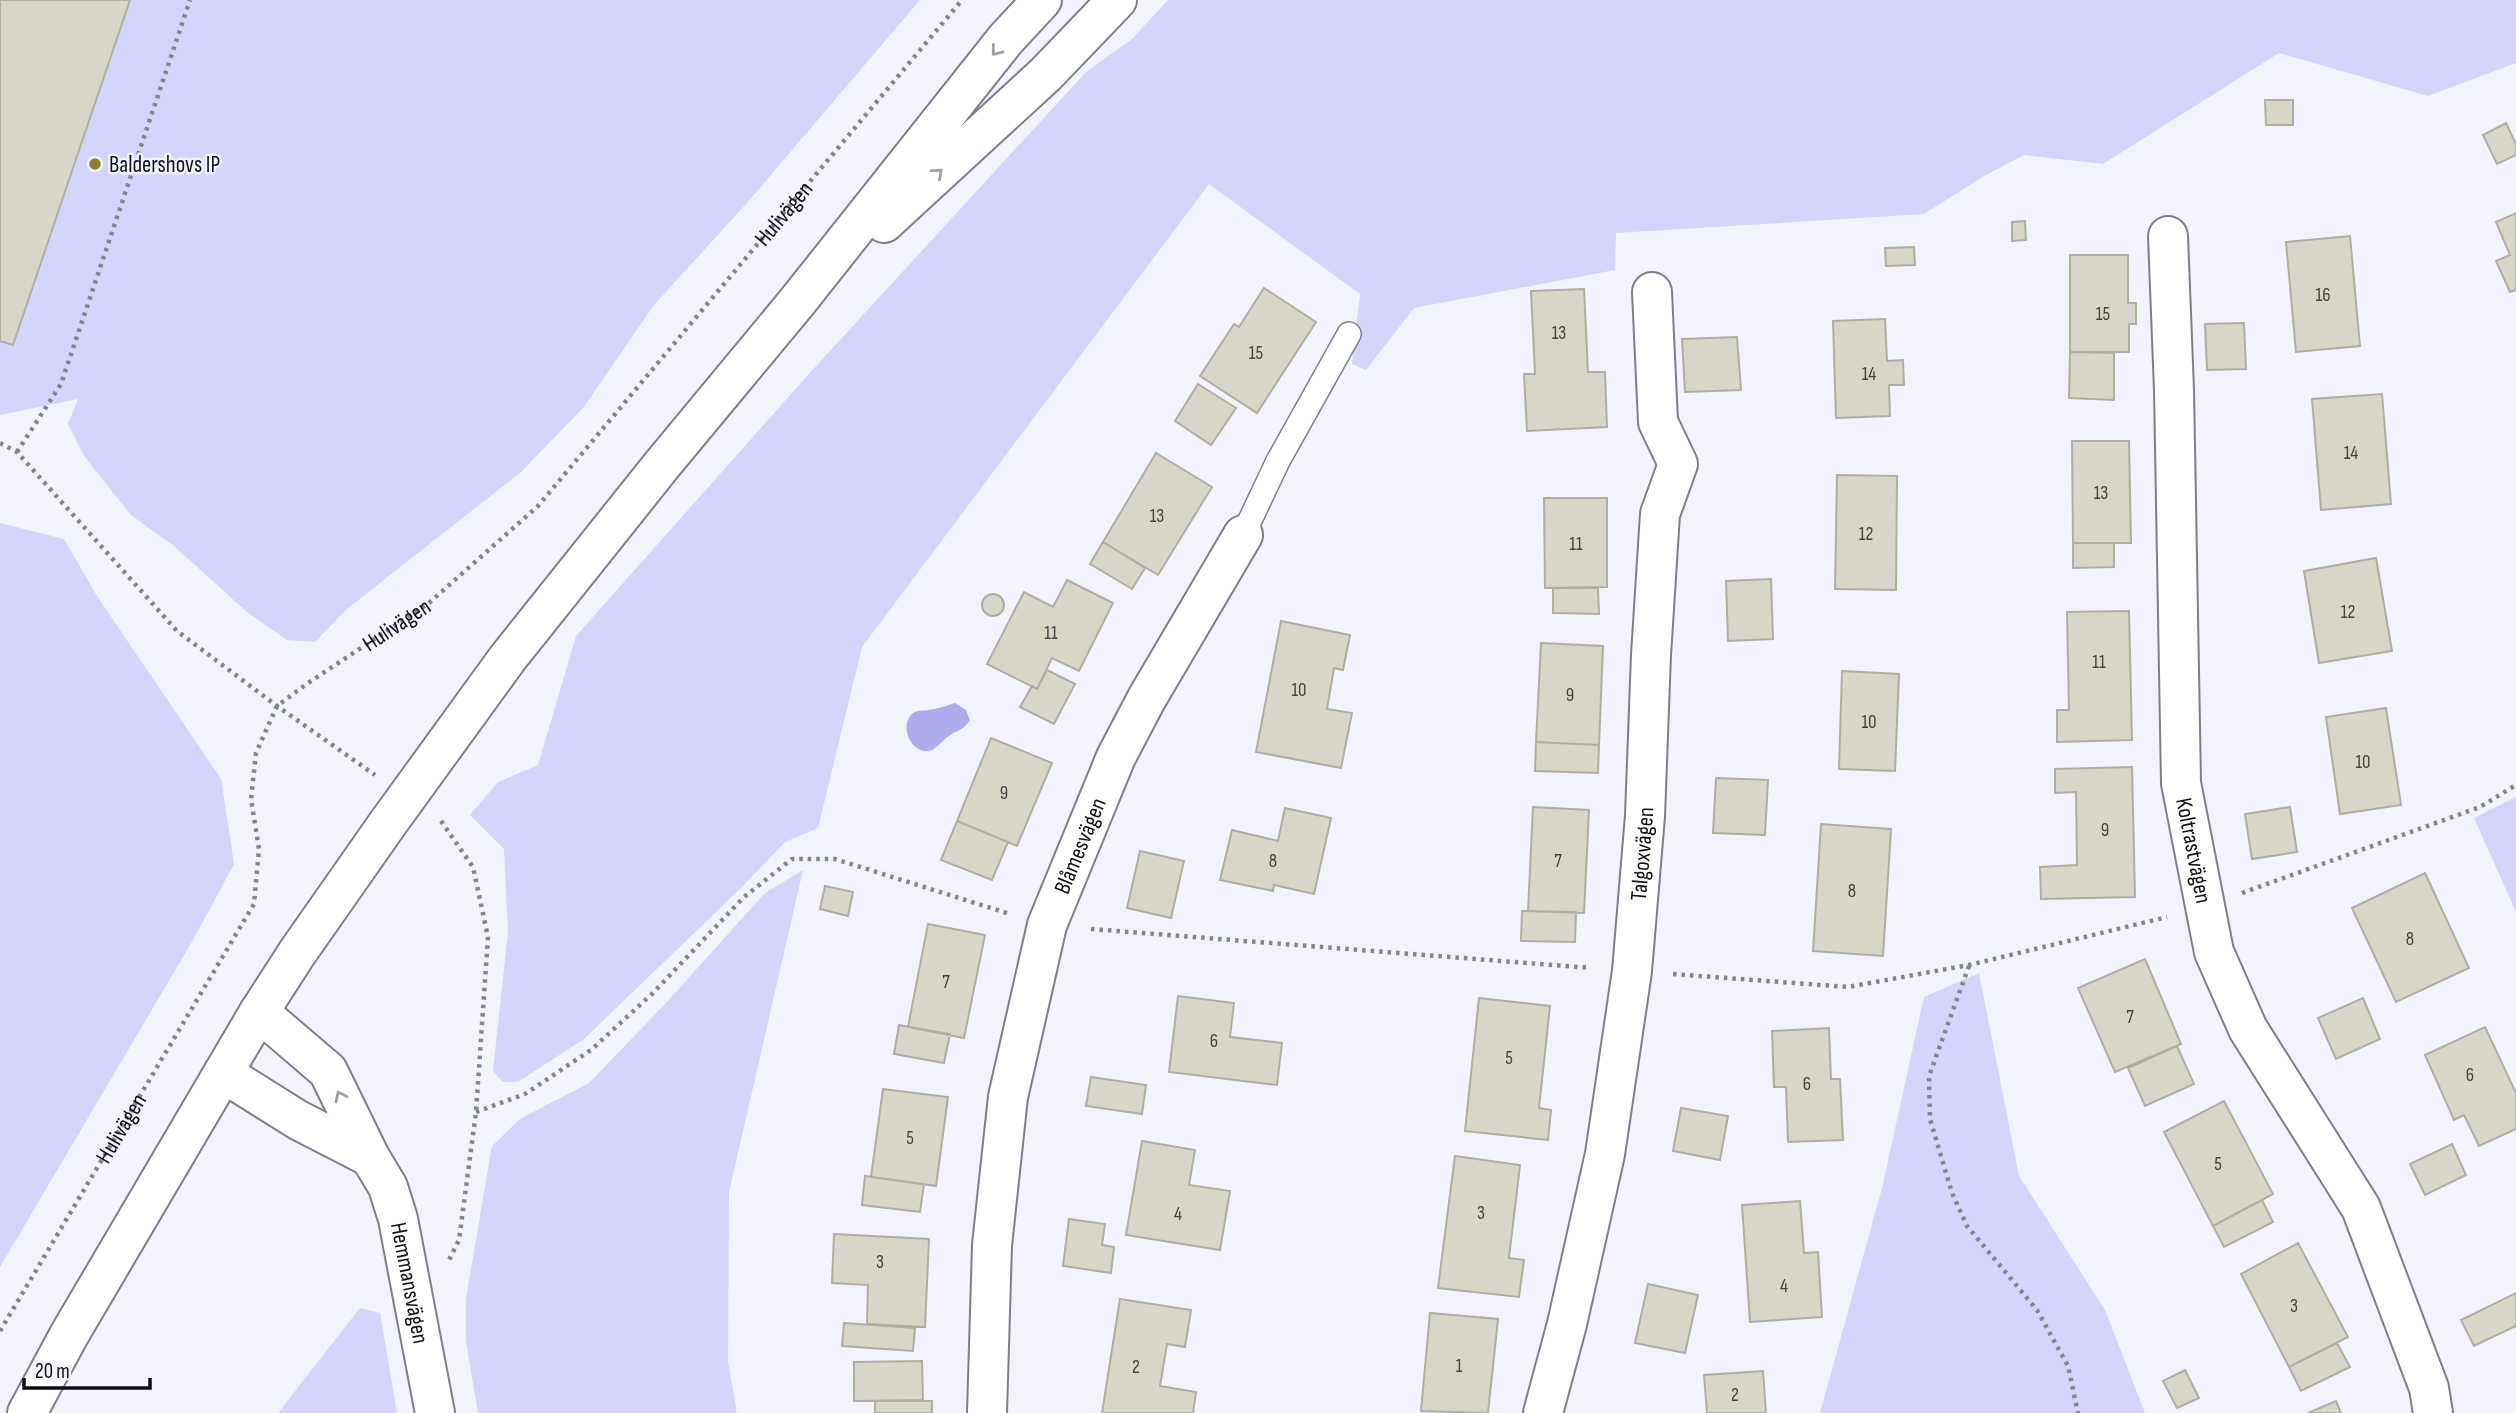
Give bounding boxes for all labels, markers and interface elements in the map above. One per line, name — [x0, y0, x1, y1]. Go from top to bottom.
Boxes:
one-way arrow — [992, 43, 1005, 55]
place label: Baldershovs IP — [109, 151, 220, 179]
marker: Baldershovs IP — [87, 156, 103, 172]
one-way arrow — [930, 169, 943, 182]
street label: Hulivägen — [749, 176, 819, 252]
house number: 16 — [2316, 284, 2330, 307]
house number: 15 — [2096, 303, 2110, 326]
house number: 13 — [1552, 322, 1566, 345]
house number: 15 — [1249, 342, 1263, 365]
house number: 14 — [1862, 363, 1876, 386]
house number: 14 — [2344, 442, 2358, 465]
house number: 13 — [2094, 482, 2108, 505]
house number: 13 — [1150, 505, 1164, 528]
house number: 12 — [1859, 523, 1873, 546]
house number: 11 — [1569, 533, 1583, 556]
street label: Hulivägen — [358, 593, 436, 658]
house number: 12 — [2341, 601, 2355, 624]
house number: 11 — [1044, 622, 1058, 645]
house number: 11 — [2092, 651, 2106, 674]
house number: 10 — [1291, 679, 1307, 702]
house number: 9 — [1566, 684, 1574, 707]
house number: 10 — [1861, 711, 1877, 734]
house number: 10 — [2355, 751, 2371, 774]
house number: 9 — [1000, 782, 1008, 805]
street label: Blåmesvägen — [1048, 794, 1113, 898]
street label: Koltrastvägen — [2169, 796, 2217, 906]
street label: Talgoxvägen — [1625, 807, 1660, 902]
house number: 9 — [2101, 819, 2109, 842]
house number: 8 — [1269, 850, 1277, 873]
house number: 7 — [1554, 850, 1562, 873]
house number: 8 — [1848, 880, 1856, 903]
house number: 8 — [2406, 928, 2414, 951]
house number: 7 — [942, 971, 950, 994]
house number: 7 — [2126, 1006, 2134, 1029]
house number: 6 — [1210, 1030, 1218, 1053]
house number: 5 — [1505, 1047, 1513, 1070]
house number: 6 — [2466, 1064, 2474, 1087]
house number: 6 — [1803, 1073, 1811, 1096]
street label: Hulivägen — [90, 1089, 153, 1168]
one-way arrow — [335, 1091, 349, 1103]
house number: 5 — [906, 1127, 914, 1150]
house number: 5 — [2214, 1153, 2222, 1176]
house number: 3 — [1477, 1202, 1485, 1225]
house number: 4 — [1174, 1203, 1182, 1226]
street label: Hemmansvägen — [384, 1220, 434, 1346]
house number: 3 — [876, 1251, 884, 1274]
house number: 4 — [1780, 1275, 1788, 1298]
house number: 3 — [2290, 1295, 2298, 1318]
scale bar — [24, 1346, 150, 1390]
house number: 1 — [1456, 1355, 1463, 1378]
house number: 2 — [1132, 1356, 1140, 1379]
text: 20 m — [35, 1359, 70, 1384]
house number: 2 — [1731, 1384, 1739, 1407]

